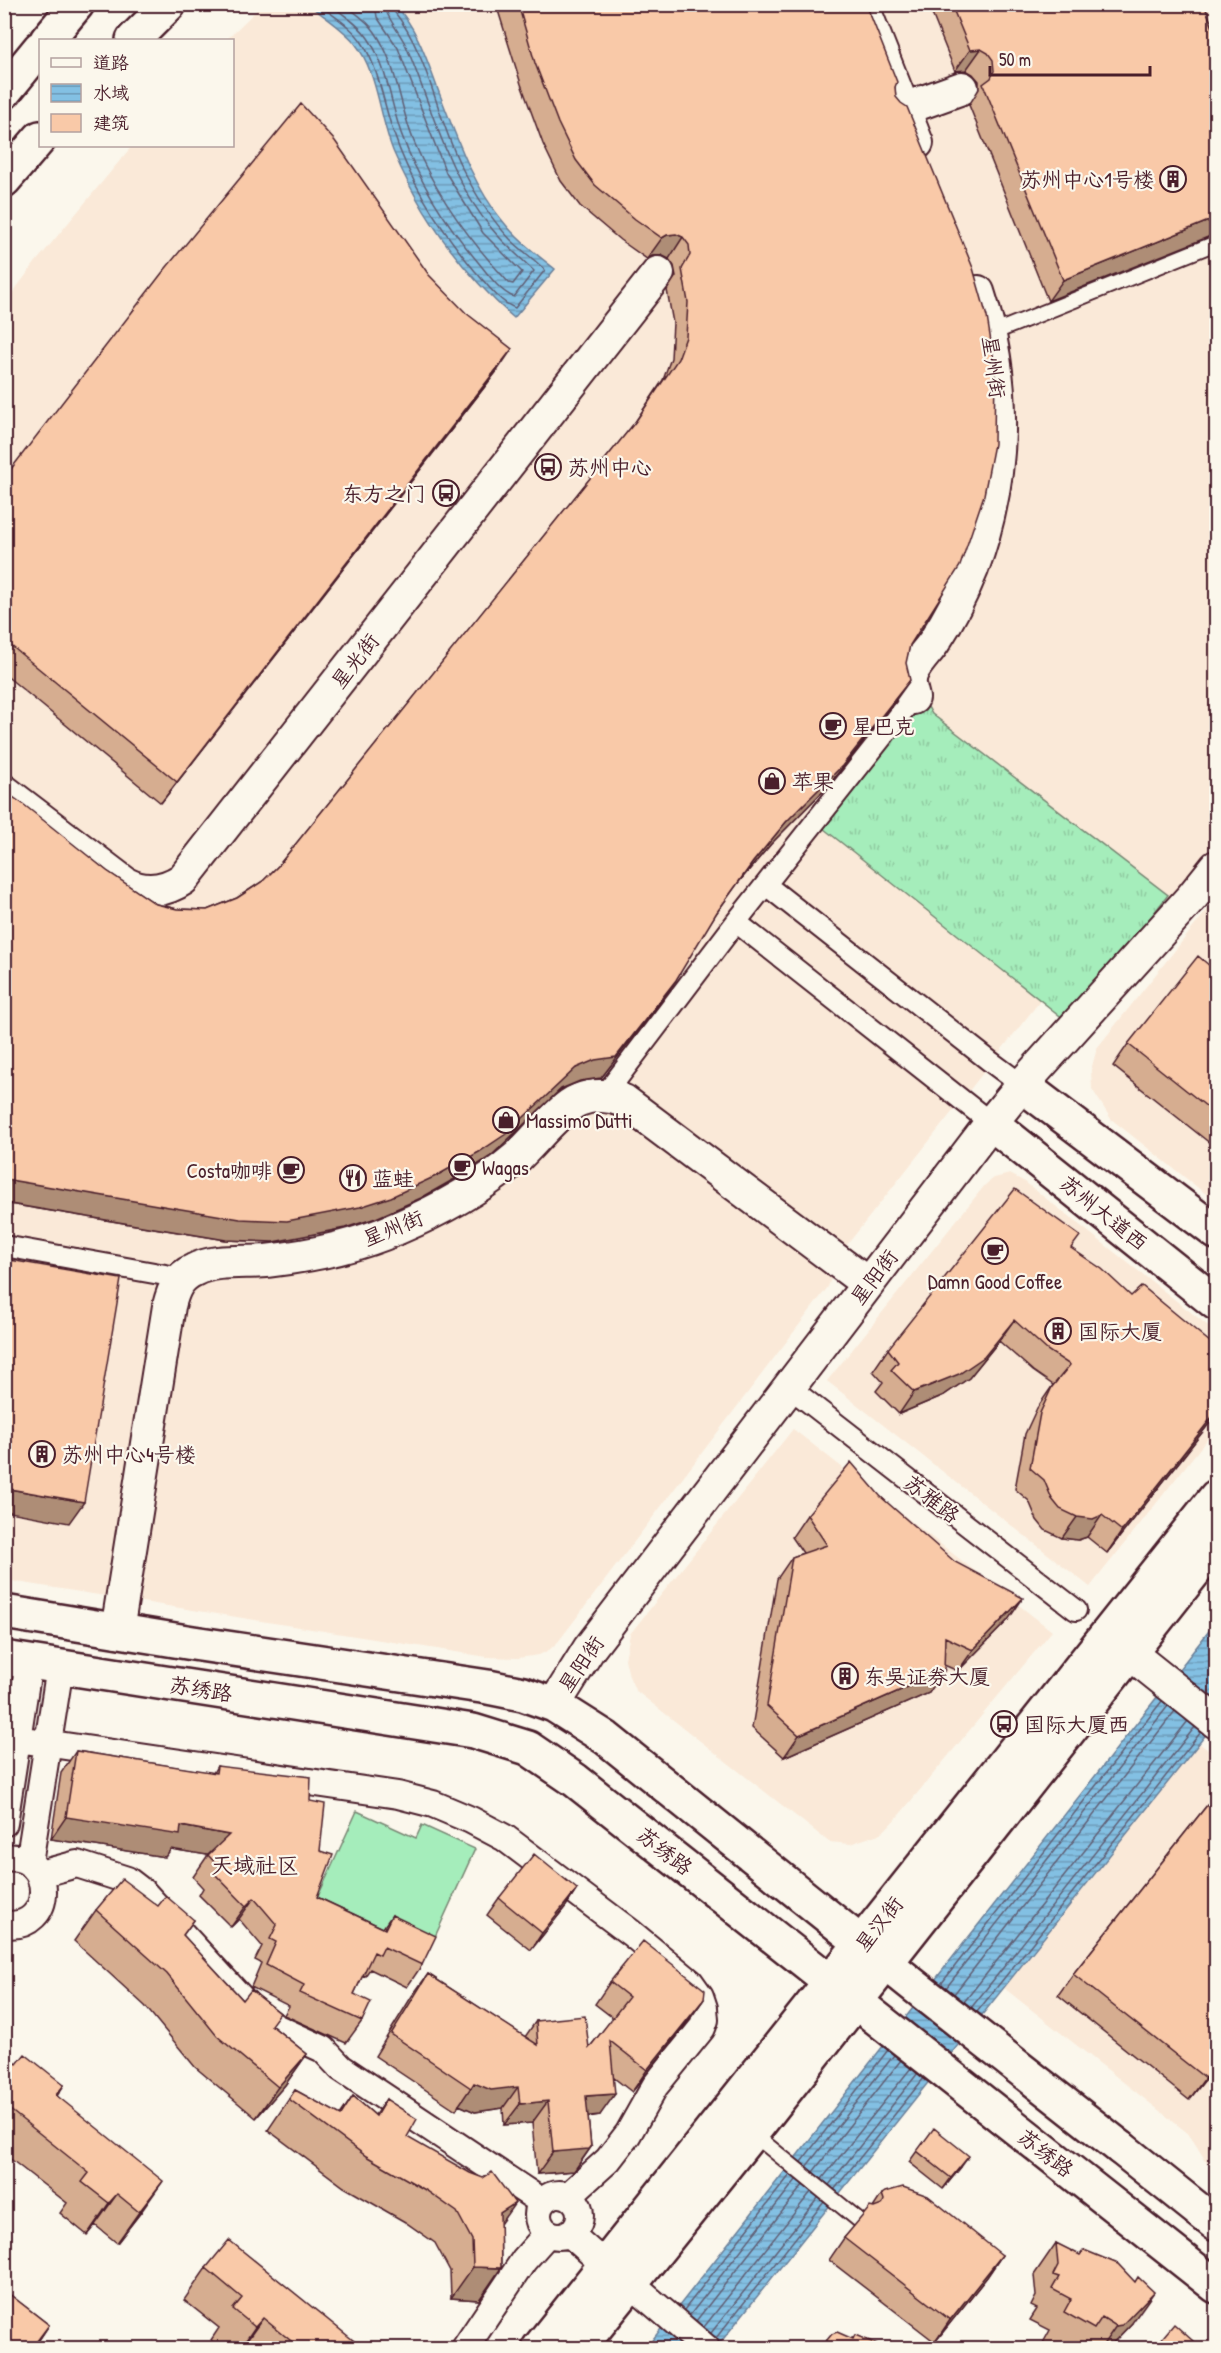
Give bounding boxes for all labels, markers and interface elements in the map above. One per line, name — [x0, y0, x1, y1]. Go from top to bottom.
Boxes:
legend — [39, 39, 234, 147]
scale bar — [990, 39, 1150, 77]
text: 50 m — [999, 47, 1031, 72]
text: 道路 — [93, 50, 129, 75]
text: 水域 — [93, 80, 129, 105]
text: 建筑 — [93, 110, 129, 135]
building icon: 苏州中心1号楼 — [1158, 164, 1188, 194]
place label: 苏州中心1号楼 — [1020, 165, 1154, 194]
street label: 星州街 — [975, 334, 1013, 400]
bus stop icon: 苏州中心 — [533, 452, 563, 482]
place label: 苏州中心 — [568, 453, 652, 482]
bus stop icon: 东方之门 — [431, 478, 461, 508]
place label: 东方之门 — [342, 479, 426, 508]
street label: 星光街 — [324, 627, 386, 695]
cafe icon: 星巴克 — [818, 711, 848, 741]
place label: 星巴克 — [852, 712, 915, 741]
shop icon: 苹果 — [757, 766, 787, 796]
place label: 苹果 — [792, 767, 834, 796]
shop icon: Massimo Dutti — [491, 1105, 521, 1135]
place label: Massimo Dutti — [526, 1106, 633, 1135]
cafe icon: Wagas — [447, 1152, 477, 1182]
place label: Wagas — [482, 1153, 529, 1182]
cafe icon: Costa咖啡 — [276, 1155, 306, 1185]
place label: Costa咖啡 — [186, 1156, 272, 1185]
restaurant icon: 蓝蛙 — [338, 1163, 368, 1193]
place label: 蓝蛙 — [372, 1164, 414, 1193]
street label: 苏州大道西 — [1054, 1169, 1154, 1257]
street label: 星州街 — [358, 1203, 428, 1253]
cafe icon: Damn Good Coffee — [980, 1236, 1010, 1266]
street label: 星阳街 — [843, 1243, 905, 1311]
place label: Damn Good Coffee — [928, 1267, 1062, 1296]
building icon: 国际大厦 — [1043, 1316, 1073, 1346]
place label: 国际大厦 — [1078, 1317, 1162, 1346]
building icon: 苏州中心4号楼 — [27, 1439, 57, 1469]
place label: 苏州中心4号楼 — [62, 1440, 196, 1469]
street label: 苏雅路 — [898, 1468, 966, 1530]
street label: 星阳街 — [551, 1630, 611, 1698]
building icon: 东吴证券大厦 — [830, 1661, 860, 1691]
place label: 东吴证券大厦 — [864, 1662, 990, 1691]
street label: 苏绣路 — [168, 1670, 234, 1708]
bus stop icon: 国际大厦西 — [989, 1709, 1019, 1739]
place label: 国际大厦西 — [1024, 1710, 1129, 1739]
street label: 苏绣路 — [631, 1820, 699, 1882]
district label: 天域社区 — [211, 1850, 299, 1880]
street label: 星汉街 — [848, 1890, 910, 1958]
street label: 苏绣路 — [1012, 2122, 1080, 2184]

